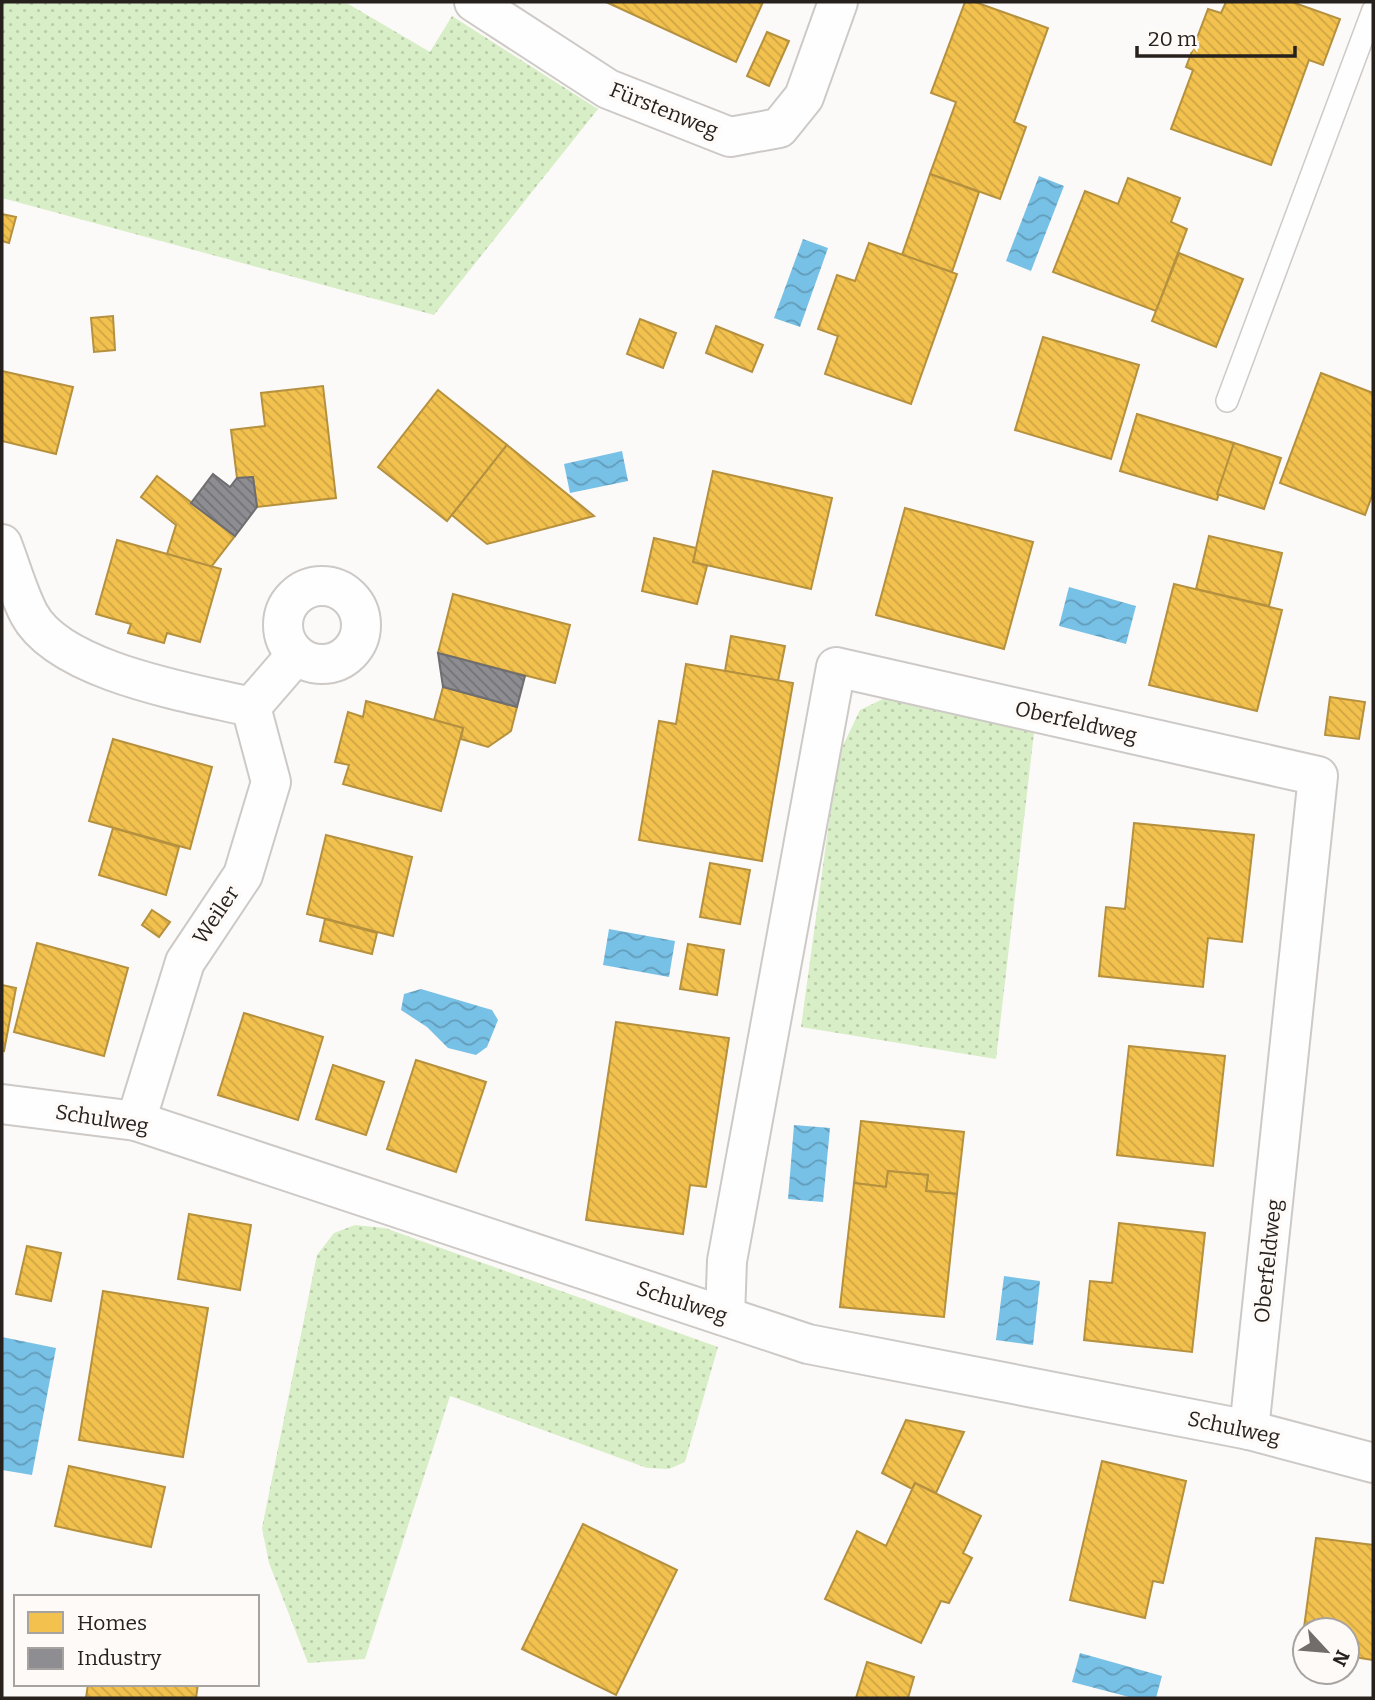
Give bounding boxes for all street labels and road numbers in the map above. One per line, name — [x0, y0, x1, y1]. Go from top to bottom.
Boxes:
street label: Fürstenweg — [606, 76, 722, 144]
street label: Oberfeldweg — [1012, 695, 1140, 749]
street label: Weiler — [187, 881, 245, 949]
street label: Schulweg — [53, 1099, 151, 1139]
street label: Oberfeldweg — [1249, 1197, 1287, 1324]
street label: Schulweg — [633, 1275, 731, 1329]
street label: Schulweg — [1185, 1406, 1283, 1451]

